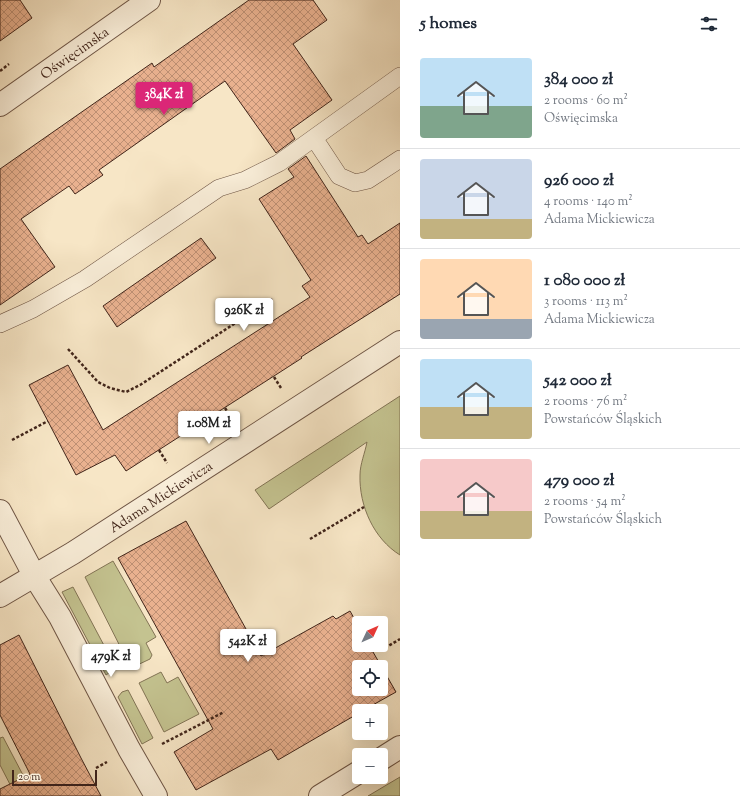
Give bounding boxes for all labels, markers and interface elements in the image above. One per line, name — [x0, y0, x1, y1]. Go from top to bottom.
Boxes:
text: 5 homes — [420, 12, 477, 36]
icon: filters — [698, 13, 720, 35]
street label: Oświęcimska — [37, 23, 114, 85]
text: 384 000 zł — [544, 68, 613, 92]
icon: home — [452, 74, 500, 122]
pin: 384K zł — [127, 82, 201, 116]
text: 384K zł — [145, 86, 183, 104]
text: 2 rooms · 60 m² — [544, 92, 628, 110]
text: Oświęcimska — [544, 110, 618, 128]
text: 926 000 zł — [544, 169, 614, 193]
icon: home — [452, 175, 500, 223]
text: 4 rooms · 140 m² — [544, 193, 633, 211]
text: Adama Mickiewicza — [544, 211, 655, 229]
text: 1 080 000 zł — [544, 269, 625, 293]
icon: home — [452, 275, 500, 323]
text: 3 rooms · 113 m² — [544, 293, 628, 311]
pin: 926K zł — [207, 298, 281, 332]
text: 926K zł — [224, 302, 264, 320]
text: Adama Mickiewicza — [544, 311, 655, 329]
text: 542 000 zł — [544, 369, 612, 393]
icon: home — [452, 375, 500, 423]
text: 2 rooms · 76 m² — [544, 393, 628, 411]
pin: 1.08M zł — [168, 411, 250, 445]
text: Powstańców Śląskich — [544, 411, 662, 429]
text: 1.08M zł — [187, 415, 231, 433]
street label: Adama Mickiewicza — [106, 457, 218, 539]
text: 479 000 zł — [544, 469, 614, 493]
icon: home — [452, 475, 500, 523]
text: 2 rooms · 54 m² — [544, 493, 626, 511]
text: Powstańców Śląskich — [544, 511, 662, 529]
north arrow — [352, 616, 388, 652]
map controls — [352, 616, 388, 784]
pin: 542K zł — [211, 629, 285, 663]
text: 542K zł — [229, 633, 267, 651]
pin: 479K zł — [74, 644, 148, 678]
text: 479K zł — [91, 648, 131, 666]
button: locate — [352, 660, 388, 696]
button: + — [352, 704, 388, 740]
button: − — [352, 748, 388, 784]
scale bar — [12, 768, 97, 787]
text: 20 m — [18, 769, 40, 785]

